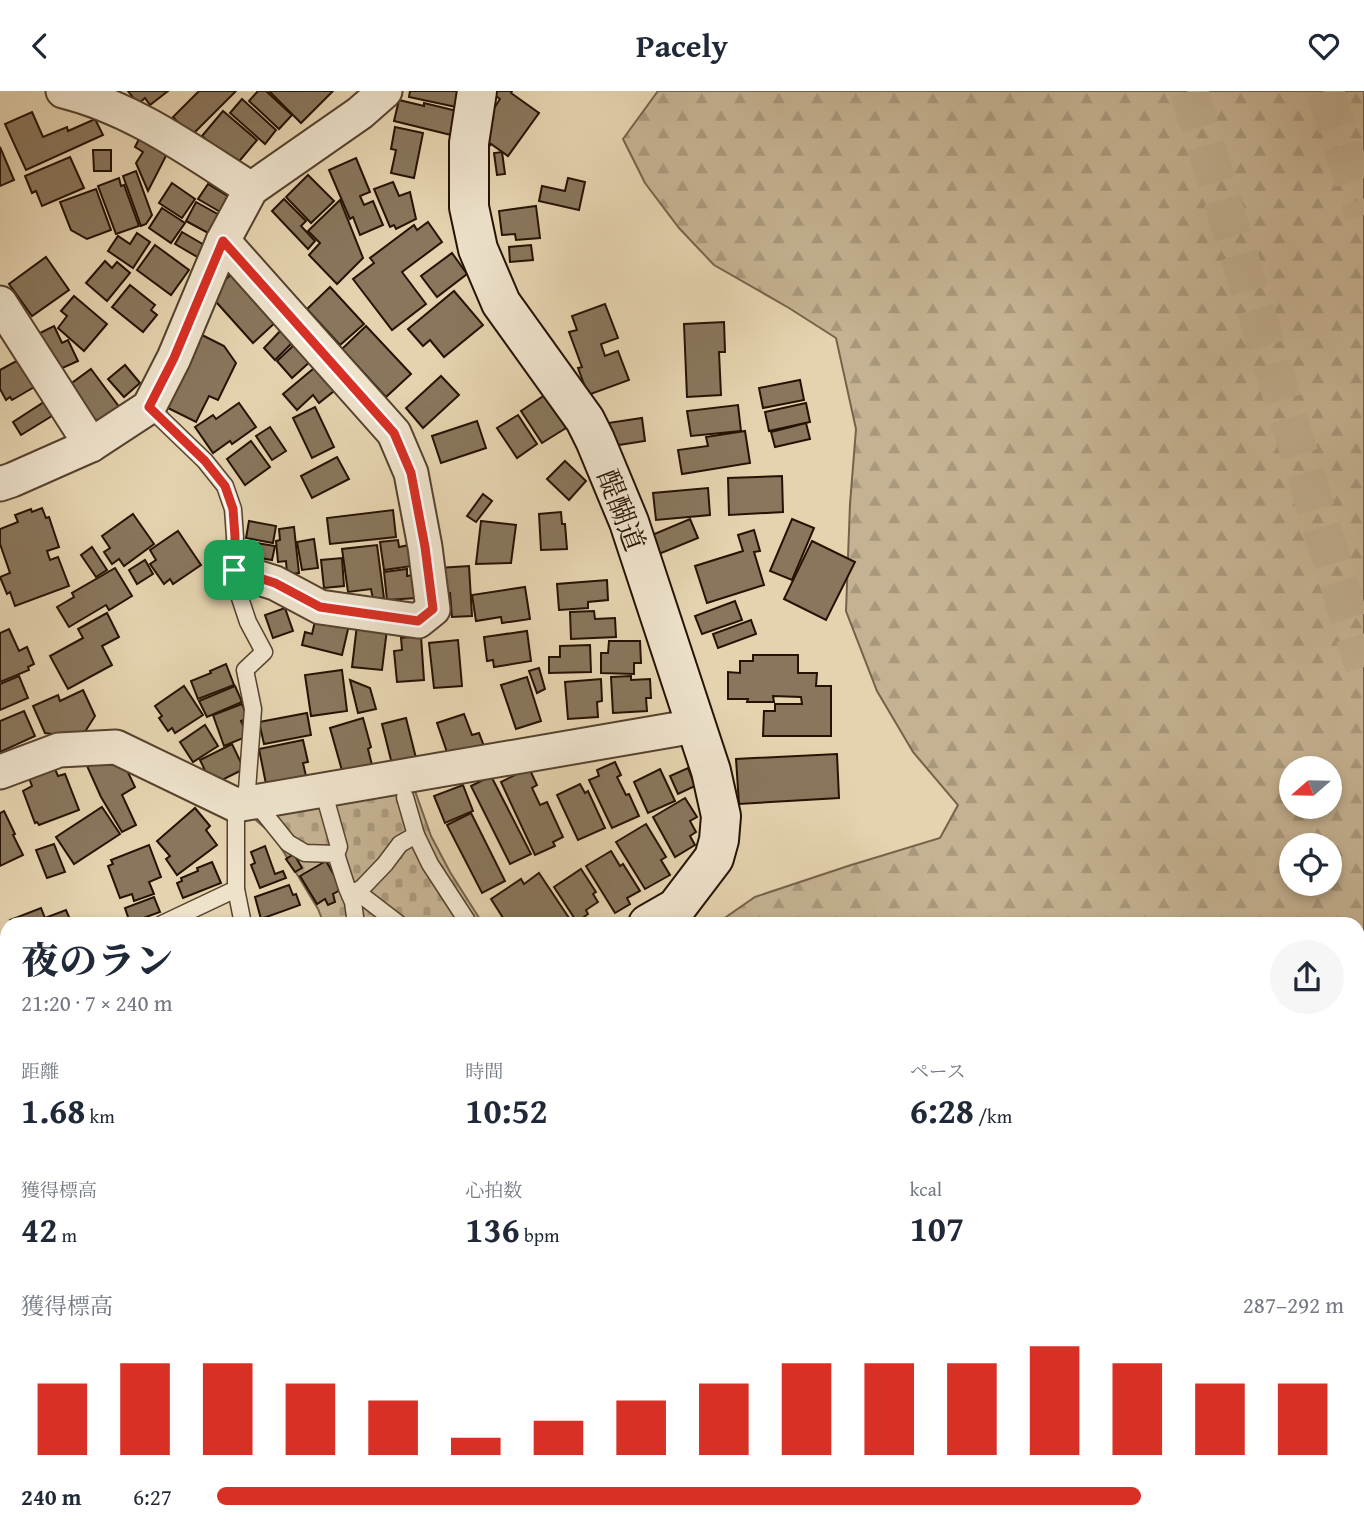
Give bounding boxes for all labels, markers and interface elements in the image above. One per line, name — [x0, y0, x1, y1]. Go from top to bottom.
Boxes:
text: Pacely — [636, 22, 728, 69]
icon: back — [21, 27, 59, 65]
icon: heart — [1305, 27, 1343, 65]
street label: 醍醐道 — [588, 463, 656, 557]
pin — [204, 540, 264, 600]
icon: arrive — [215, 551, 253, 589]
north arrow — [1279, 756, 1342, 819]
map controls — [1279, 756, 1342, 896]
button: locate — [1279, 833, 1342, 896]
text: 夜のラン — [21, 932, 173, 988]
button: share — [1270, 940, 1344, 1014]
text: 21:20 · 7 × 240 m — [21, 986, 173, 1019]
text: 距離 — [21, 1057, 59, 1085]
text: 時間 — [465, 1057, 503, 1085]
text: ペース — [910, 1057, 966, 1085]
text: 1.68 — [21, 1085, 85, 1136]
text: 10:52 — [465, 1085, 548, 1136]
text: 6:28 — [910, 1085, 974, 1136]
text: km — [85, 1102, 115, 1130]
text: /km — [974, 1102, 1012, 1130]
text: kcal — [910, 1175, 942, 1203]
text: 獲得標高 — [21, 1176, 97, 1204]
text: 心拍数 — [465, 1176, 522, 1204]
text: 107 — [910, 1203, 964, 1254]
text: 42 — [21, 1204, 57, 1255]
text: 136 — [465, 1204, 520, 1255]
text: m — [57, 1221, 77, 1249]
text: bpm — [520, 1221, 560, 1249]
text: 287–292 m — [1243, 1288, 1344, 1321]
text: 獲得標高 — [21, 1289, 113, 1322]
text: 240 m — [21, 1480, 82, 1513]
text: 6:27 — [133, 1480, 172, 1513]

